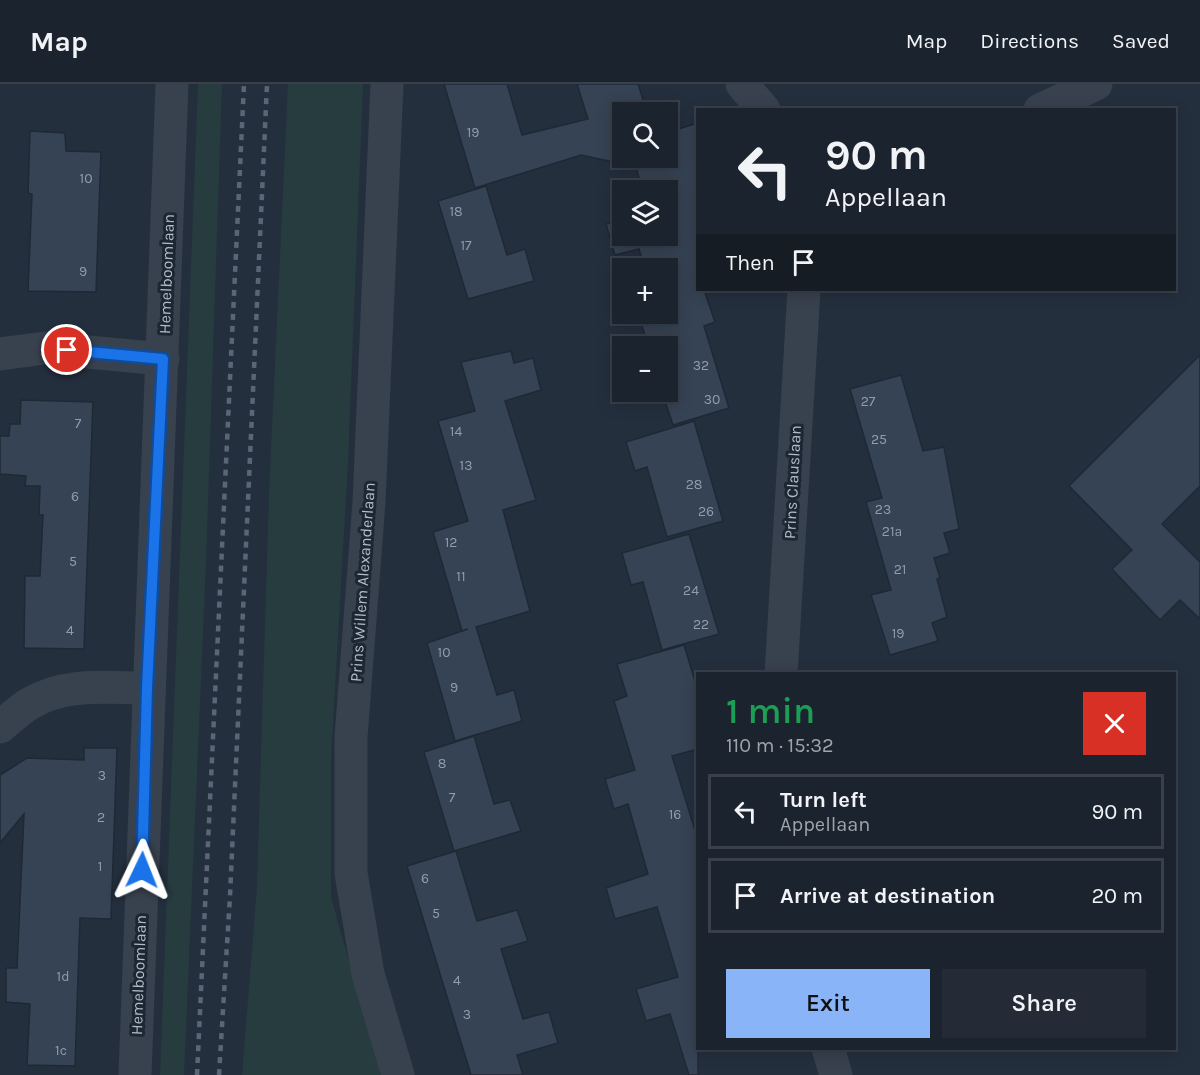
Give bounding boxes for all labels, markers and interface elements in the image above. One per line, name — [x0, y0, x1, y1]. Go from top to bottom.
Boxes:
text: Map — [30, 25, 88, 58]
text: Map — [906, 29, 947, 53]
text: Directions — [980, 29, 1079, 53]
text: Saved — [1112, 29, 1170, 53]
map controls — [612, 102, 678, 402]
button: search — [612, 102, 678, 168]
house number: 19 — [467, 124, 479, 141]
text: 90 m — [825, 130, 928, 180]
icon: left — [726, 132, 804, 210]
house number: 10 — [80, 170, 92, 187]
button: layers — [612, 180, 678, 246]
text: Appellaan — [825, 181, 947, 213]
house number: 18 — [449, 203, 463, 220]
street label: Hemelboomlaan — [155, 214, 178, 334]
house number: 17 — [460, 237, 472, 254]
icon: arrive — [787, 246, 820, 279]
text: Then — [726, 250, 775, 276]
button: + — [612, 258, 678, 324]
house number: 9 — [79, 263, 87, 280]
pin — [41, 324, 92, 375]
icon: arrive — [50, 333, 83, 366]
button: − — [612, 336, 678, 402]
house number: 32 — [693, 357, 709, 374]
house number: 30 — [704, 391, 720, 408]
house number: 27 — [861, 393, 876, 410]
house number: 7 — [75, 415, 82, 432]
house number: 14 — [450, 423, 462, 440]
street label: Prins Clauslaan — [780, 424, 805, 540]
house number: 25 — [871, 431, 887, 448]
house number: 13 — [460, 457, 472, 474]
house number: 28 — [686, 476, 702, 493]
street label: Prins Willem Alexanderlaan — [346, 482, 379, 682]
house number: 6 — [71, 488, 79, 505]
house number: 23 — [875, 501, 891, 518]
house number: 26 — [698, 503, 714, 520]
house number: 21a — [882, 523, 902, 540]
house number: 12 — [445, 534, 457, 551]
house number: 5 — [69, 553, 77, 570]
house number: 21 — [894, 561, 906, 578]
house number: 11 — [456, 568, 466, 585]
house number: 24 — [683, 582, 699, 599]
house number: 22 — [693, 616, 709, 633]
house number: 4 — [66, 622, 74, 639]
house number: 19 — [892, 625, 904, 642]
house number: 10 — [438, 644, 450, 661]
house number: 9 — [450, 679, 458, 696]
text: 1 min — [726, 690, 815, 732]
button: close — [1083, 692, 1146, 755]
text: 110 m · 15:32 — [726, 734, 834, 757]
house number: 8 — [438, 755, 446, 772]
house number: 3 — [98, 767, 106, 784]
text: Turn left — [780, 787, 867, 813]
house number: 7 — [449, 789, 456, 806]
icon: left — [729, 795, 762, 828]
text: 90 m — [1091, 799, 1143, 825]
house number: 16 — [669, 806, 681, 823]
house number: 2 — [97, 809, 105, 826]
text: Appellaan — [780, 813, 870, 836]
position arrow — [110, 838, 174, 902]
house number: 1 — [98, 858, 102, 875]
house number: 6 — [421, 870, 429, 887]
icon: arrive — [729, 879, 762, 912]
text: Arrive at destination — [780, 883, 995, 909]
text: 20 m — [1091, 883, 1143, 909]
house number: 5 — [432, 905, 440, 922]
street label: Hemelboomlaan — [127, 915, 150, 1035]
house number: 1d — [57, 968, 69, 985]
button: Exit — [726, 969, 930, 1038]
button: Share — [942, 969, 1146, 1038]
house number: 4 — [453, 972, 461, 989]
house number: 3 — [463, 1006, 471, 1023]
house number: 1c — [55, 1042, 67, 1059]

